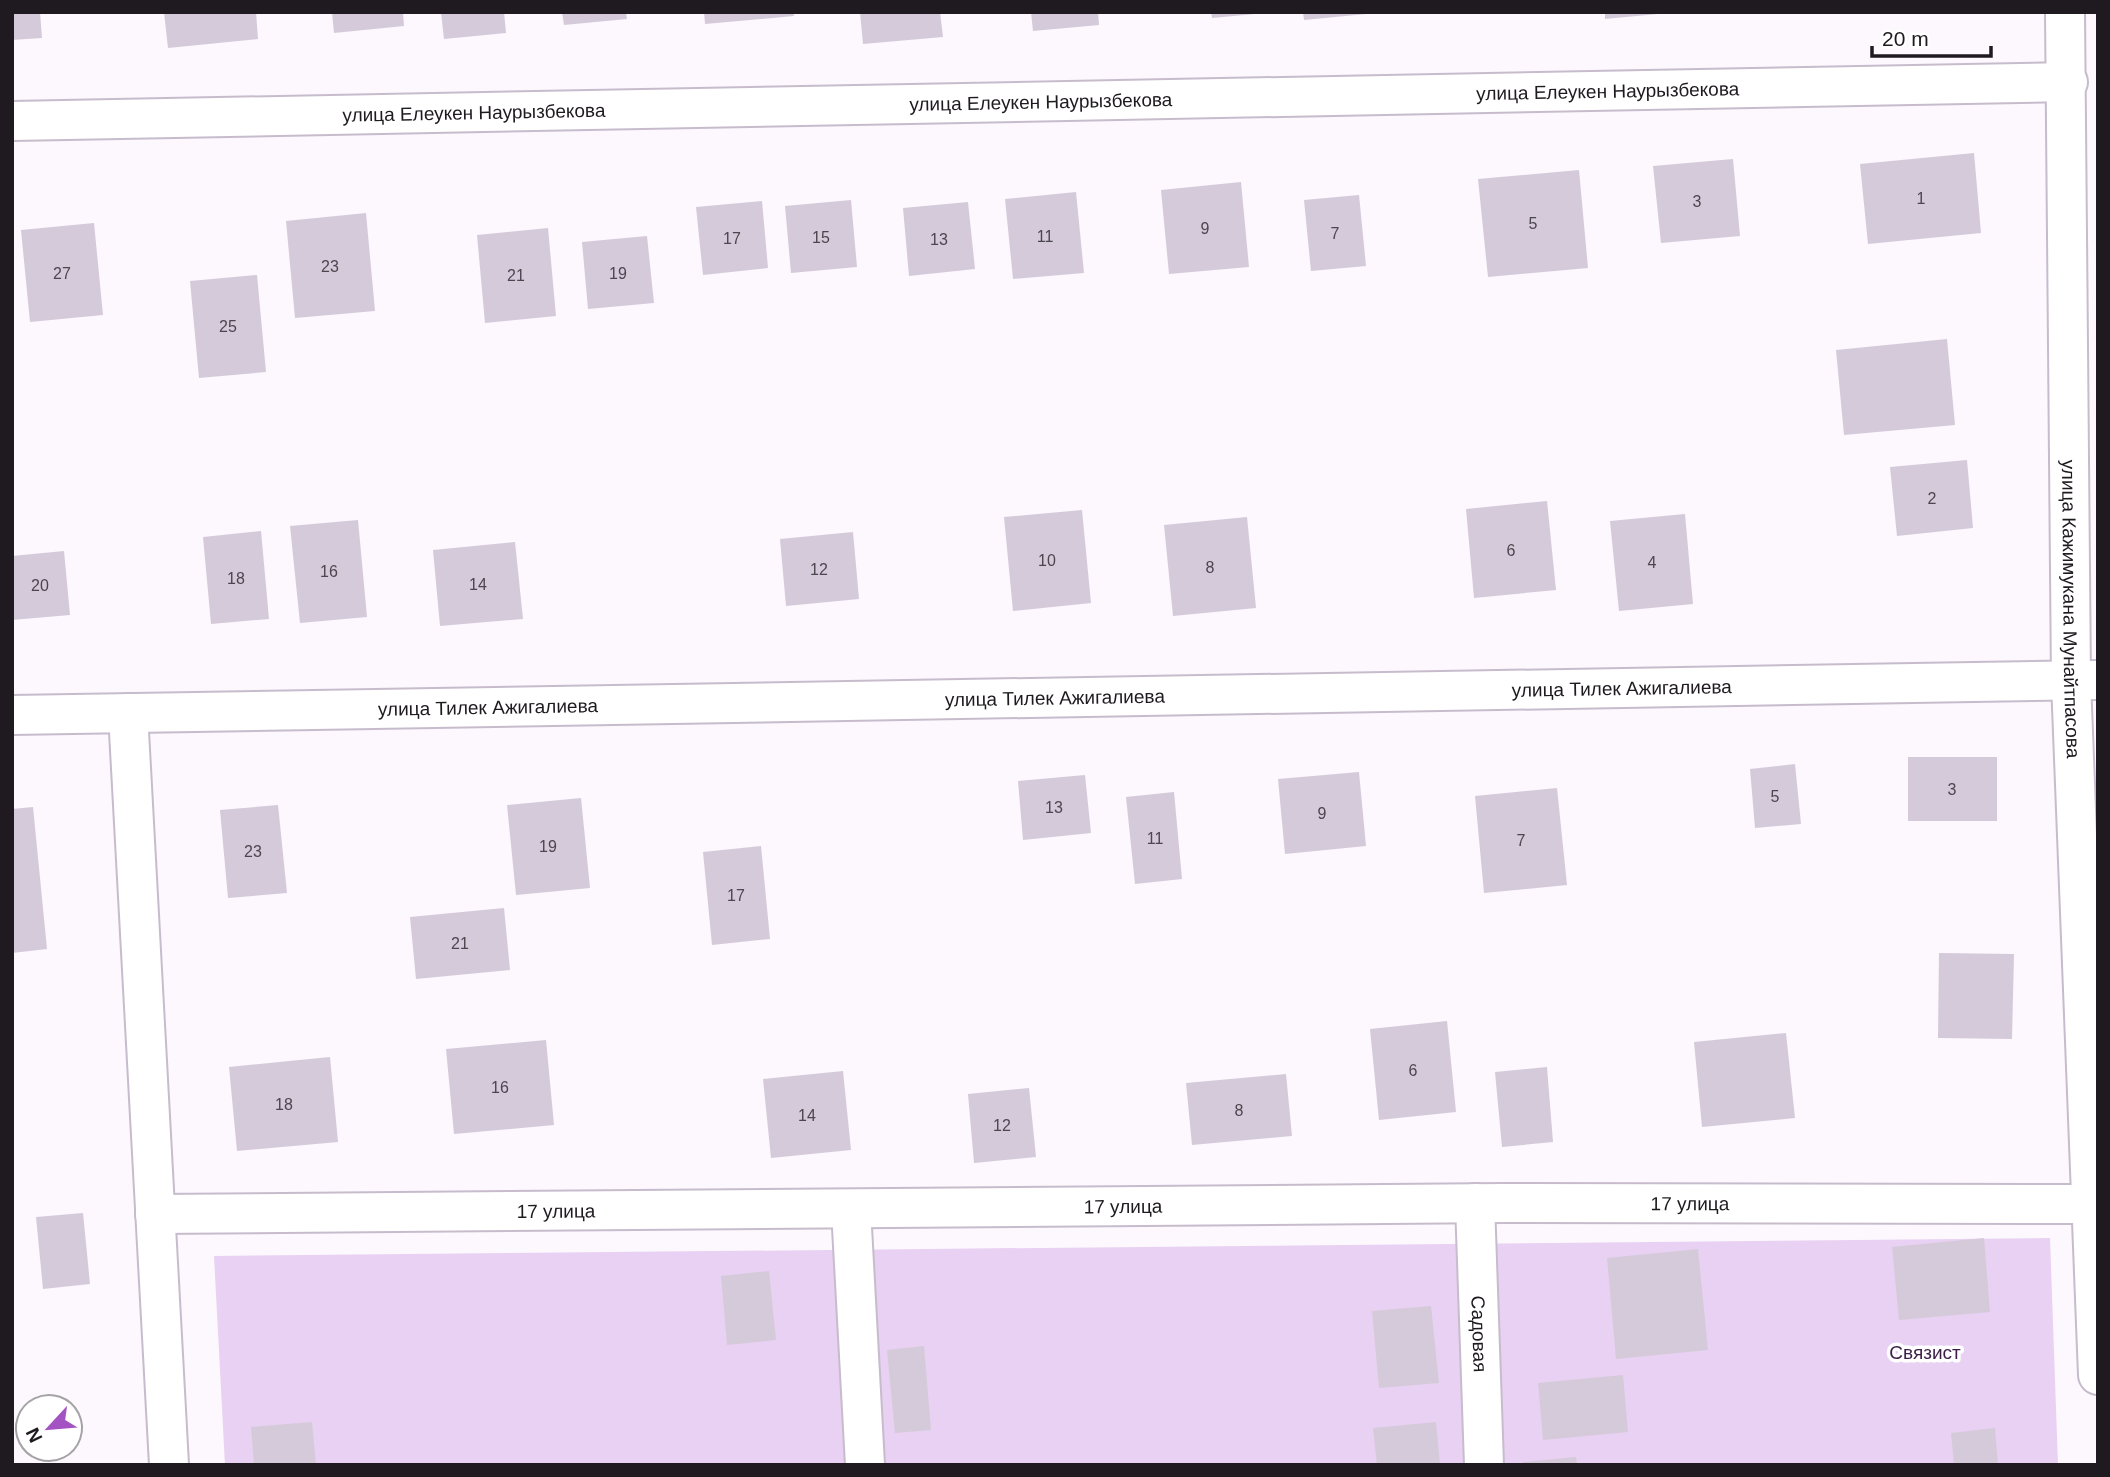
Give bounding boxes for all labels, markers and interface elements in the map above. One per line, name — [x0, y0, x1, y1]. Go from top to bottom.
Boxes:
scale bar — [1872, 14, 1991, 58]
text: 20 m — [1882, 27, 1929, 50]
street label: улица Елеукен Наурызбекова — [1476, 78, 1740, 104]
street label: улица Елеукен Наурызбекова — [909, 88, 1173, 114]
street label: улица Елеукен Наурызбекова — [342, 99, 606, 125]
house number: 1 — [1917, 190, 1926, 207]
house number: 3 — [1693, 193, 1702, 210]
house number: 5 — [1529, 215, 1538, 232]
house number: 9 — [1201, 220, 1210, 237]
house number: 7 — [1331, 225, 1340, 242]
house number: 11 — [1037, 228, 1053, 245]
house number: 15 — [812, 229, 830, 246]
house number: 17 — [723, 230, 741, 247]
house number: 13 — [930, 231, 948, 248]
house number: 23 — [321, 258, 339, 275]
house number: 27 — [53, 265, 71, 282]
house number: 19 — [609, 265, 627, 282]
house number: 21 — [507, 267, 525, 284]
house number: 25 — [219, 318, 237, 335]
street label: улица Кажимукана Мунайтпасова — [2059, 460, 2085, 759]
house number: 2 — [1928, 490, 1937, 507]
house number: 6 — [1507, 542, 1516, 559]
house number: 10 — [1038, 552, 1056, 569]
house number: 4 — [1648, 554, 1657, 571]
house number: 8 — [1206, 559, 1215, 576]
house number: 12 — [810, 561, 828, 578]
house number: 16 — [320, 563, 338, 580]
house number: 18 — [227, 570, 245, 587]
house number: 14 — [469, 576, 487, 593]
house number: 20 — [31, 577, 49, 594]
street label: улица Тилек Ажигалиева — [1512, 676, 1732, 700]
street label: улица Тилек Ажигалиева — [945, 685, 1165, 710]
street label: улица Тилек Ажигалиева — [378, 695, 599, 719]
house number: 3 — [1948, 781, 1957, 798]
house number: 5 — [1771, 788, 1780, 805]
house number: 13 — [1045, 799, 1063, 816]
house number: 9 — [1318, 805, 1327, 822]
house number: 11 — [1147, 830, 1163, 847]
house number: 7 — [1517, 832, 1526, 849]
house number: 19 — [539, 838, 557, 855]
house number: 23 — [244, 843, 262, 860]
house number: 17 — [727, 887, 745, 904]
house number: 21 — [451, 935, 469, 952]
house number: 6 — [1409, 1062, 1418, 1079]
house number: 16 — [491, 1079, 509, 1096]
house number: 18 — [275, 1096, 293, 1113]
house number: 8 — [1235, 1102, 1244, 1119]
house number: 14 — [798, 1107, 816, 1124]
house number: 12 — [993, 1117, 1011, 1134]
street label: 17 улица — [1651, 1193, 1730, 1214]
street label: 17 улица — [1084, 1195, 1163, 1217]
street label: 17 улица — [517, 1200, 596, 1222]
street label: Садовая — [1468, 1295, 1491, 1373]
park label: Связист — [1889, 1342, 1961, 1363]
north arrow — [14, 1393, 84, 1463]
text: N — [22, 1424, 47, 1446]

